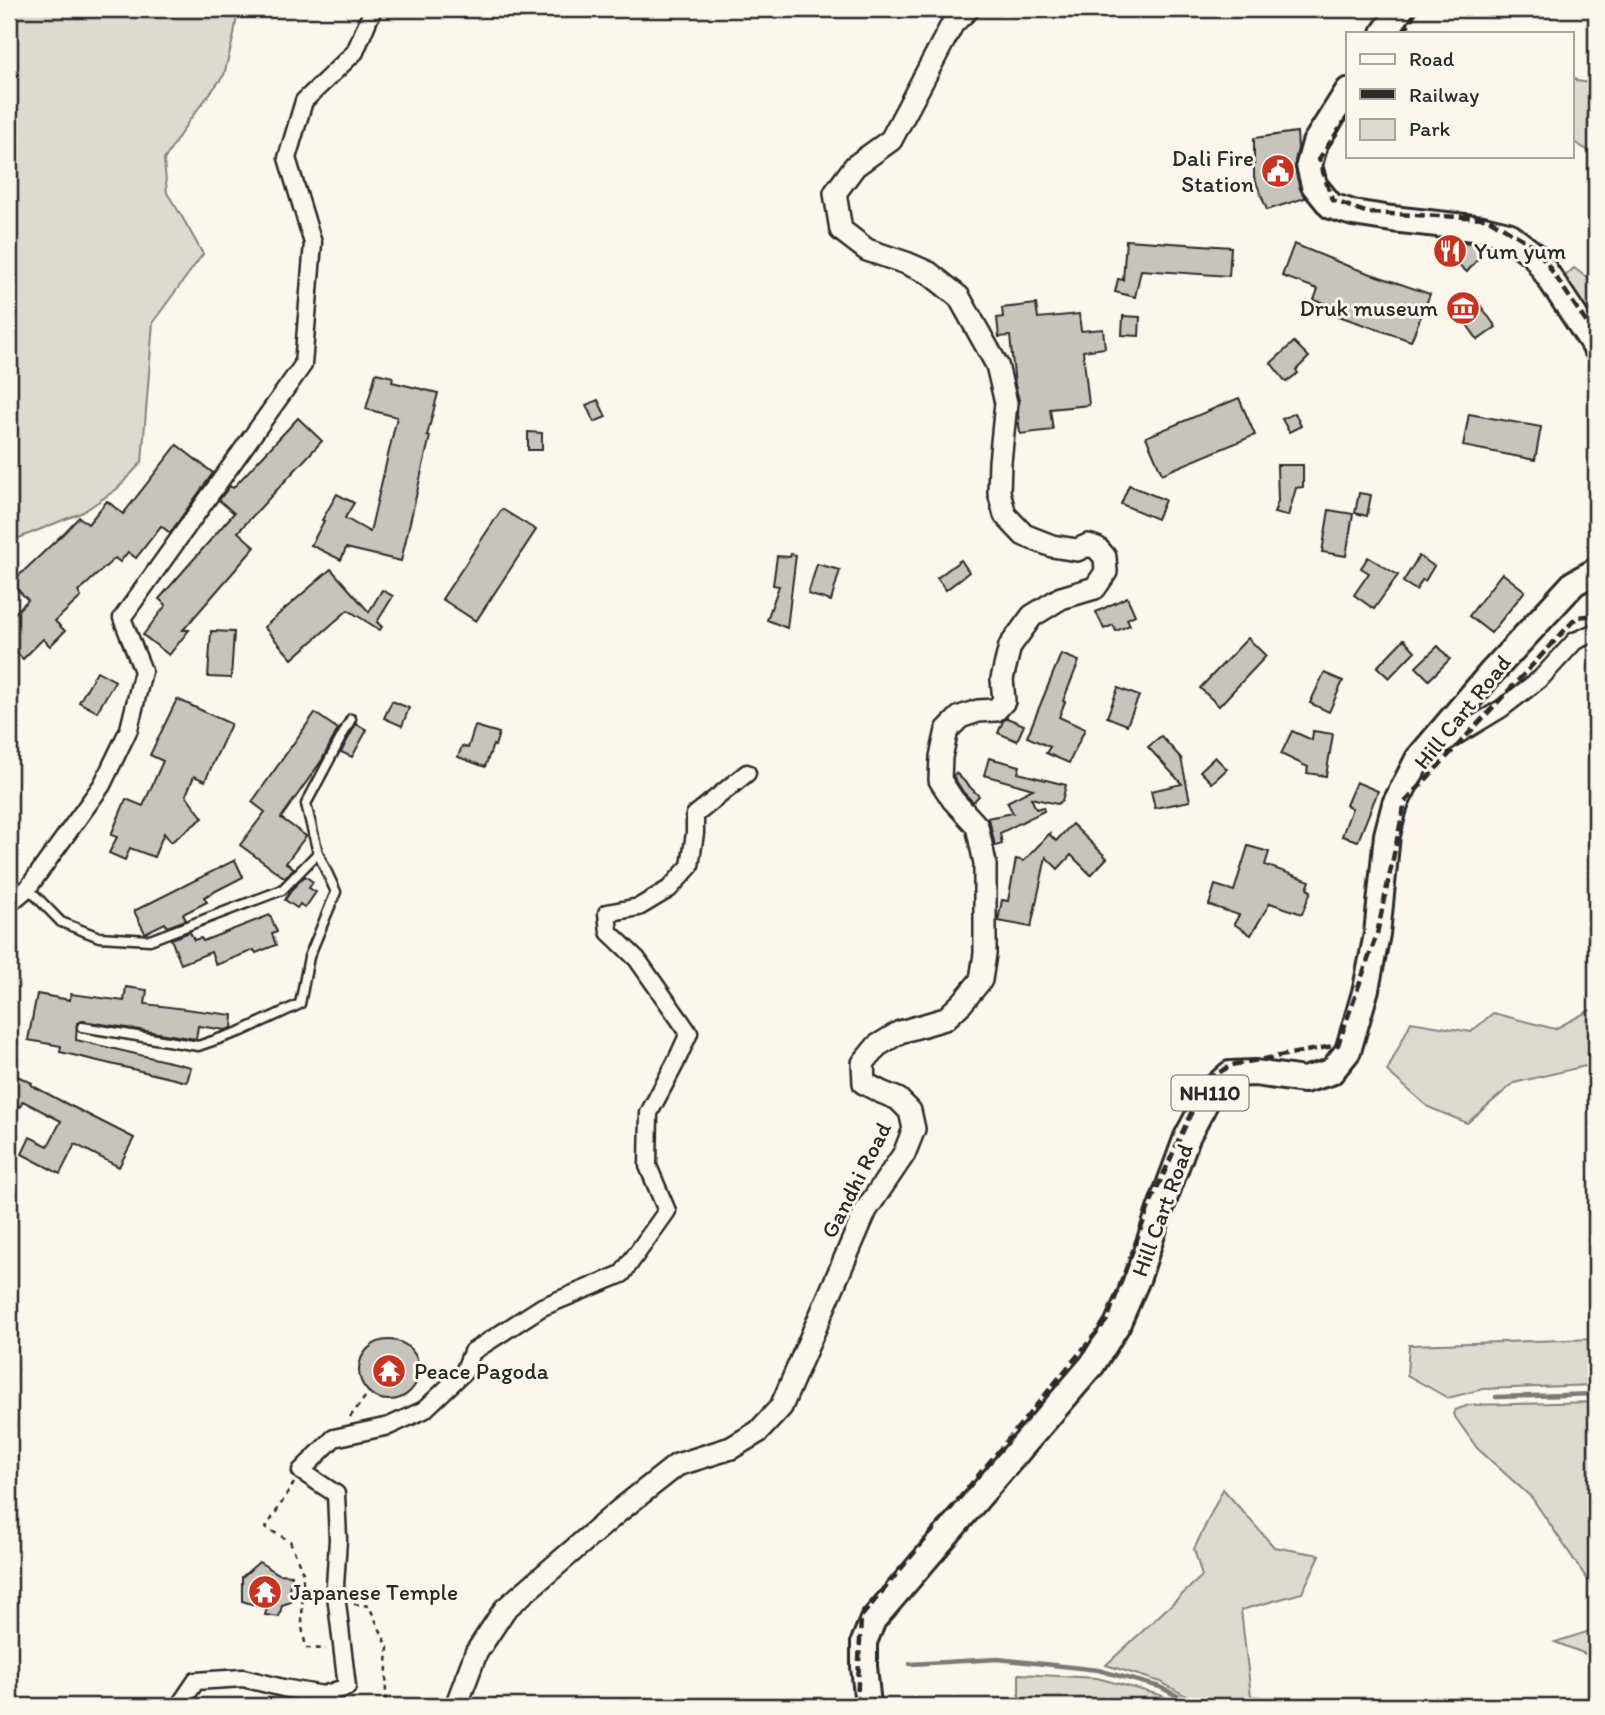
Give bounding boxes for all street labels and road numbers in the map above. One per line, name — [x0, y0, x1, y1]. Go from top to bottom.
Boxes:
street label: Hill Cart Road — [1407, 649, 1517, 775]
road number: NH110 — [1172, 1076, 1248, 1110]
street label: Gandhi Road — [815, 1117, 897, 1243]
street label: Hill Cart Road — [1125, 1140, 1199, 1280]

